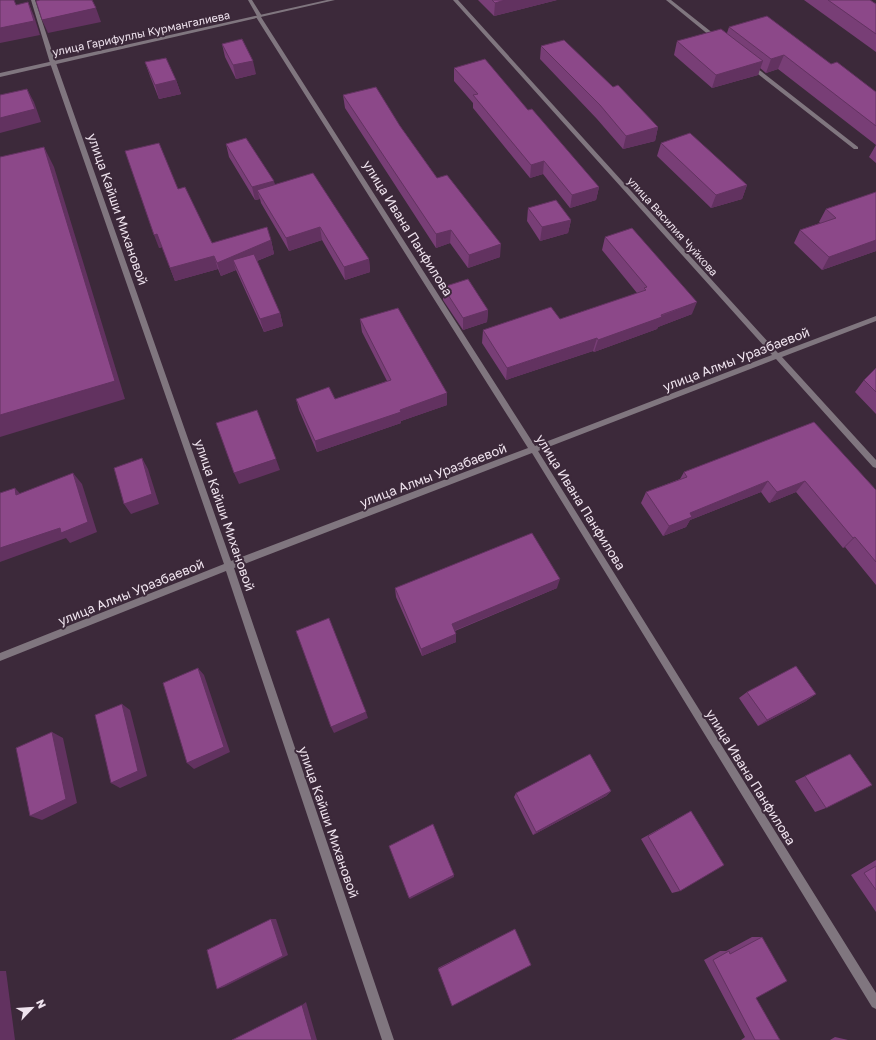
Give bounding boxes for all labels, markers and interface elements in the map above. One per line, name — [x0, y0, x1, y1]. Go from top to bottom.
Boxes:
street label: улица Гарифуллы Курмангалиева — [51, 8, 231, 58]
street label: улица Кайши Михановой — [84, 131, 152, 287]
street label: улица Ивана Панфилова — [360, 157, 456, 299]
street label: улица Василия Чуйкова — [625, 174, 721, 278]
street label: улица Алмы Уразбаевой — [660, 324, 812, 394]
street label: улица Ивана Панфилова — [533, 431, 629, 573]
street label: улица Кайши Михановой — [191, 437, 259, 593]
street label: улица Алмы Уразбаевой — [357, 440, 509, 510]
street label: улица Алмы Уразбаевой — [56, 555, 206, 629]
street label: улица Ивана Панфилова — [703, 706, 799, 848]
street label: улица Кайши Михановой — [295, 744, 363, 900]
north arrow — [12, 988, 52, 1028]
text: N — [34, 997, 49, 1010]

